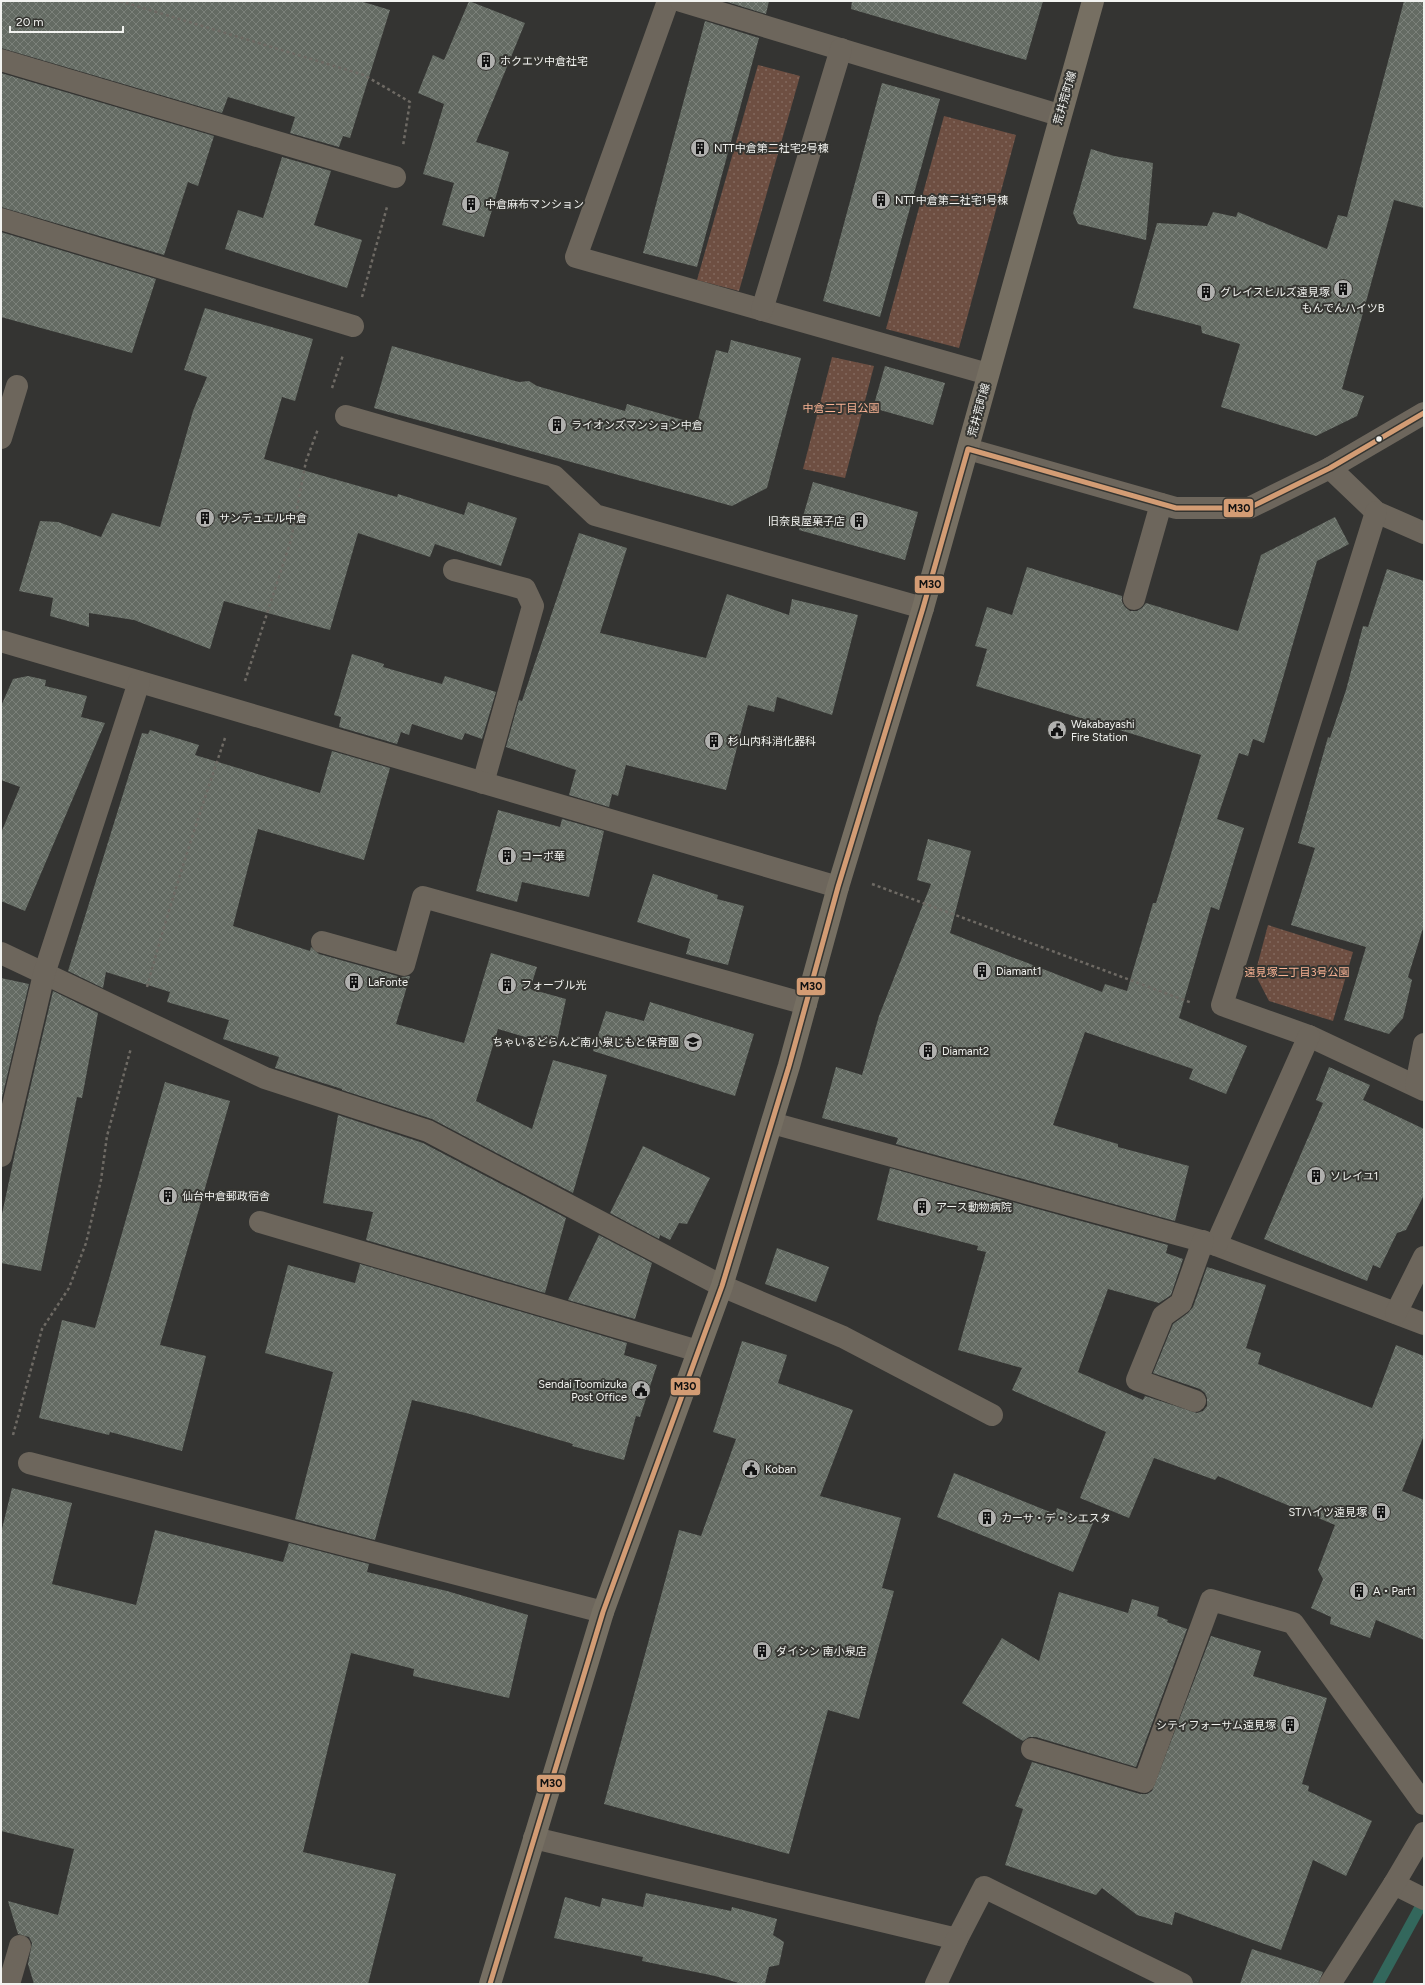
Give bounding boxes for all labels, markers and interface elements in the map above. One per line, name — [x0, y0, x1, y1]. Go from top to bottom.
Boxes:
scale bar — [10, 8, 123, 34]
text: 20 m — [16, 15, 44, 29]
building icon: ホクエツ中倉社宅 — [475, 50, 497, 72]
place label: ホクエツ中倉社宅 — [500, 55, 588, 68]
street label: 荒井荒町線 — [1051, 70, 1079, 126]
building icon: NTT中倉第二社宅2号棟 — [689, 137, 711, 159]
place label: NTT中倉第二社宅2号棟 — [714, 142, 829, 155]
building icon: NTT中倉第二社宅1号棟 — [870, 189, 892, 211]
building icon: 中倉麻布マンション — [460, 193, 482, 215]
place label: NTT中倉第二社宅1号棟 — [895, 194, 1008, 207]
place label: 中倉麻布マンション — [485, 198, 584, 211]
building icon: もんでんハイツB — [1332, 278, 1354, 300]
building icon: グレイスヒルズ遠見塚 — [1195, 281, 1217, 303]
place label: グレイスヒルズ遠見塚 — [1220, 286, 1330, 299]
place label: もんでんハイツB — [1302, 302, 1385, 315]
street label: 荒井荒町線 — [966, 382, 992, 438]
park label: 中倉二丁目公園 — [803, 402, 880, 415]
building icon: ライオンズマンション中倉 — [546, 414, 568, 436]
place label: ライオンズマンション中倉 — [571, 419, 703, 432]
unlabelled marker — [1374, 434, 1384, 444]
line badge: M30 — [1223, 498, 1254, 518]
text: M30 — [1228, 502, 1250, 515]
building icon: サンデュエル中倉 — [194, 507, 216, 529]
building icon: 旧奈良屋菓子店 — [848, 510, 870, 532]
place label: サンデュエル中倉 — [219, 512, 307, 525]
place label: 旧奈良屋菓子店 — [768, 515, 845, 528]
line badge: M30 — [914, 575, 945, 594]
text: M30 — [919, 578, 941, 591]
place label: Wakabayashi Fire Station — [1071, 718, 1135, 744]
public building icon: Wakabayashi Fire Station — [1046, 719, 1068, 741]
building icon: 杉山内科消化器科 — [703, 730, 725, 752]
place label: 杉山内科消化器科 — [728, 735, 816, 748]
building icon: コーポ華 — [496, 845, 518, 867]
place label: コーポ華 — [521, 850, 565, 863]
building icon: Diamant1 — [971, 960, 993, 982]
place label: Diamant1 — [996, 965, 1042, 978]
park label: 遠見塚二丁目3号公園 — [1245, 966, 1349, 979]
building icon: LaFonte — [343, 971, 365, 993]
building icon: フォーブル光 — [496, 974, 518, 996]
place label: LaFonte — [368, 976, 408, 989]
line badge: M30 — [796, 977, 826, 996]
place label: フォーブル光 — [521, 979, 586, 992]
text: M30 — [800, 980, 822, 993]
school or university icon: ちゃいるどらんど南小泉じもと保育園 — [682, 1031, 704, 1053]
place label: ちゃいるどらんど南小泉じもと保育園 — [493, 1036, 679, 1049]
building icon: Diamant2 — [917, 1040, 939, 1062]
place label: Diamant2 — [942, 1045, 989, 1058]
building icon: ソレイユ1 — [1305, 1165, 1327, 1187]
place label: ソレイユ1 — [1330, 1170, 1378, 1183]
building icon: 仙台中倉郵政宿舎 — [157, 1185, 179, 1207]
place label: 仙台中倉郵政宿舎 — [182, 1190, 270, 1203]
building icon: アース動物病院 — [911, 1196, 933, 1218]
place label: アース動物病院 — [936, 1201, 1012, 1214]
line badge: M30 — [670, 1377, 701, 1396]
place label: Sendai Toomizuka Post Office — [538, 1378, 627, 1404]
public building icon: Sendai Toomizuka Post Office — [630, 1379, 652, 1401]
text: M30 — [674, 1380, 696, 1393]
public building icon: Koban — [740, 1458, 762, 1480]
place label: Koban — [765, 1463, 796, 1476]
building icon: STハイツ遠見塚 — [1370, 1501, 1392, 1523]
place label: STハイツ遠見塚 — [1288, 1506, 1367, 1519]
building icon: カーサ・デ・シエスタ — [976, 1507, 998, 1529]
place label: カーサ・デ・シエスタ — [1001, 1512, 1111, 1525]
building icon: A・Part1 — [1348, 1580, 1370, 1602]
place label: A・Part1 — [1373, 1585, 1416, 1598]
building icon: ダイシン 南小泉店 — [751, 1640, 773, 1662]
place label: ダイシン 南小泉店 — [776, 1645, 867, 1658]
building icon: シティフォーサム遠見塚 — [1279, 1714, 1301, 1736]
place label: シティフォーサム遠見塚 — [1156, 1719, 1276, 1732]
line badge: M30 — [536, 1774, 566, 1793]
text: M30 — [540, 1777, 562, 1790]

